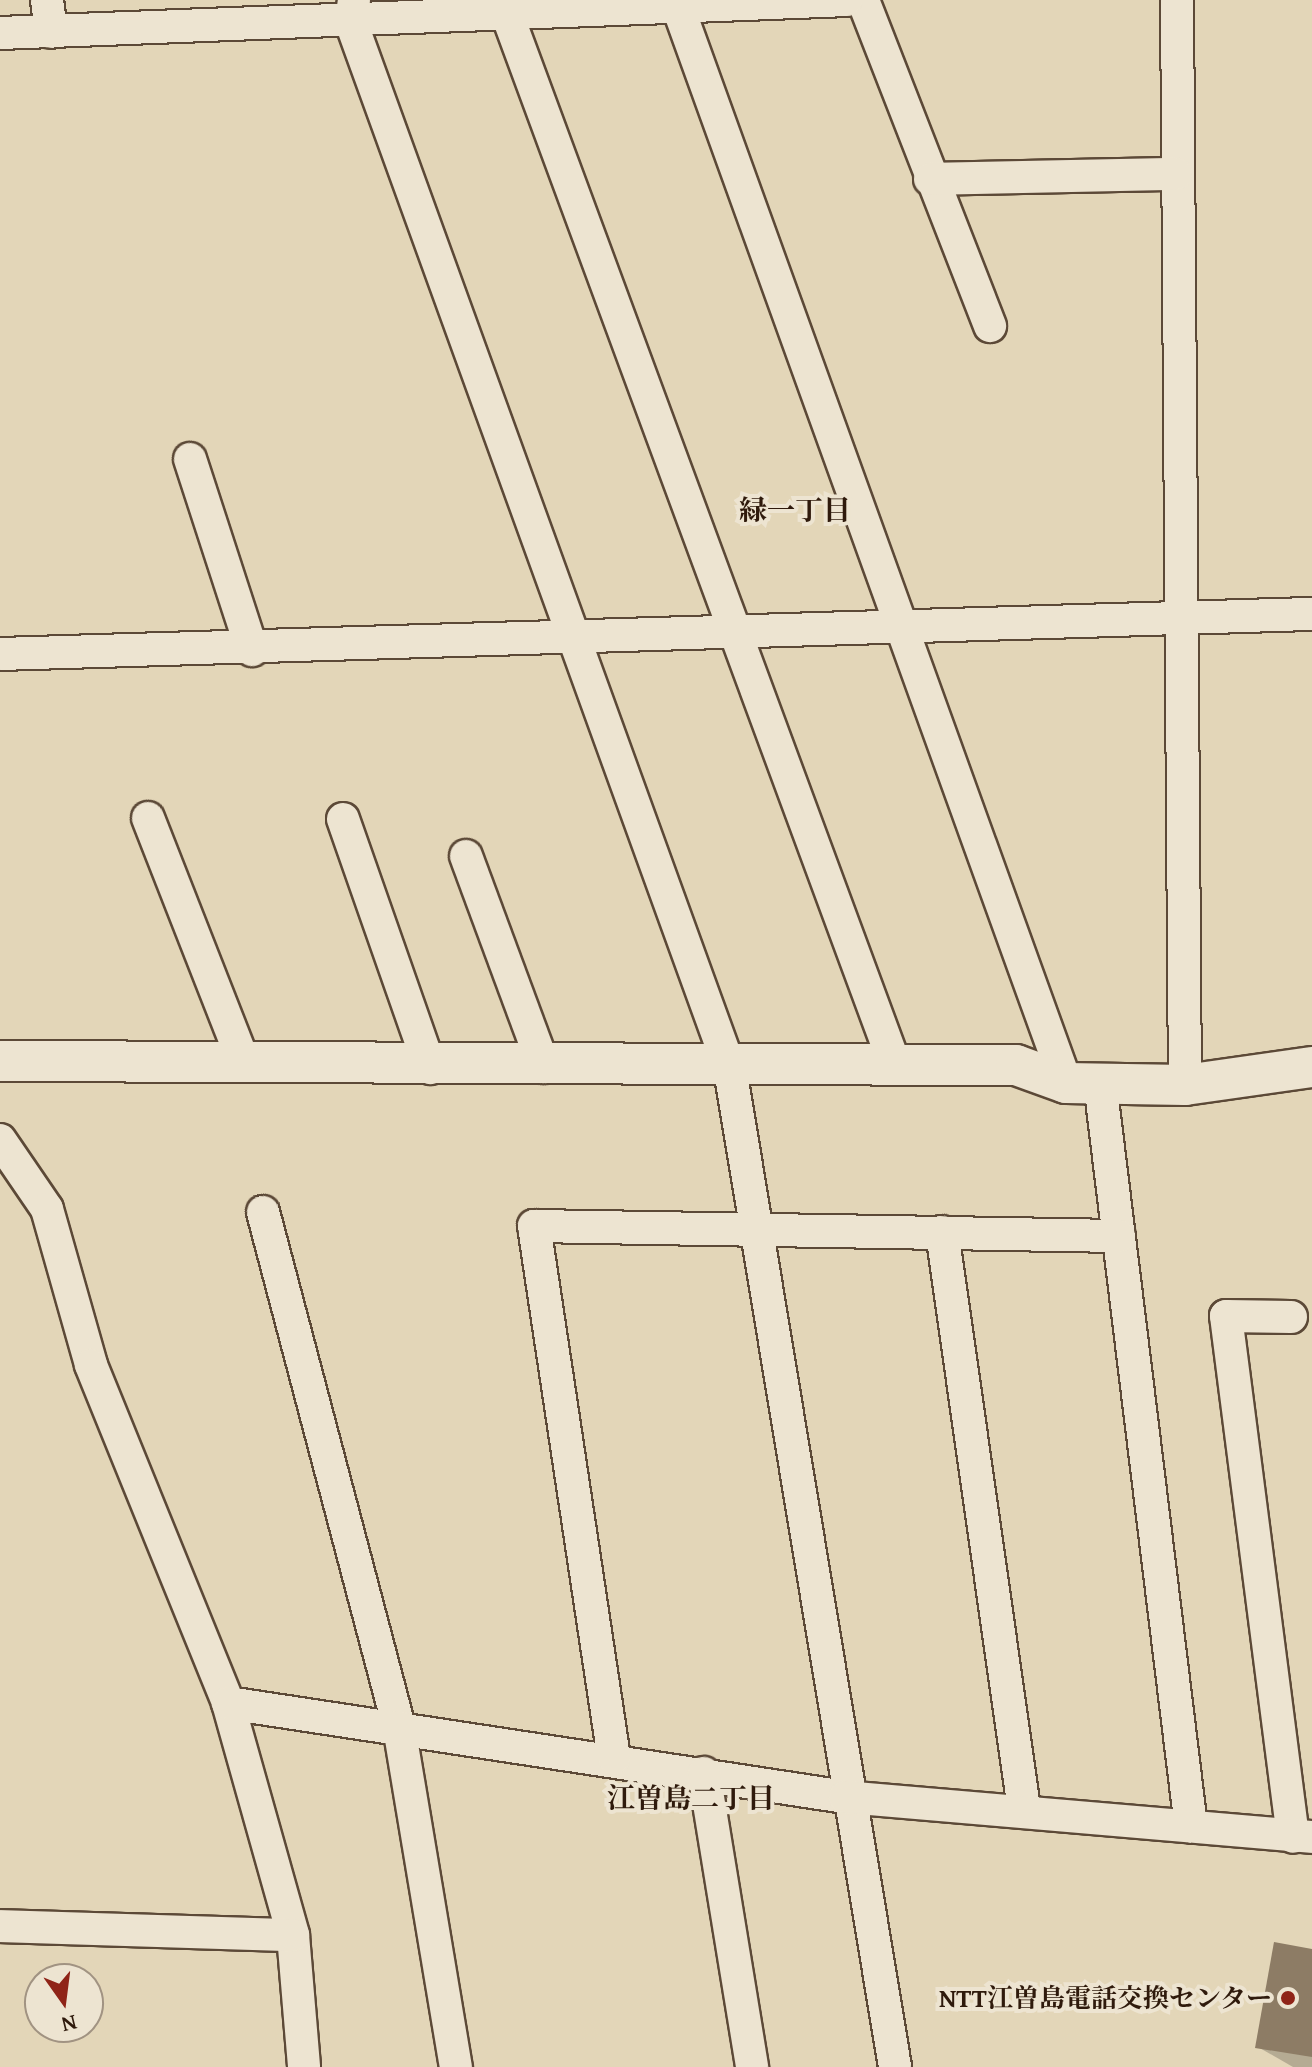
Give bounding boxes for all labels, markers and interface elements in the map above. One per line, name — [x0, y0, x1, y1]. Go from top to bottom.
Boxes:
district label: 緑一丁目 — [739, 493, 851, 527]
district label: 江曽島二丁目 — [607, 1781, 775, 1815]
north arrow — [24, 1963, 104, 2043]
place label: NTT江曽島電話交換センター — [938, 1982, 1272, 2014]
marker: NTT江曽島電話交換センター — [1279, 1989, 1297, 2007]
text: N — [58, 2007, 80, 2042]

